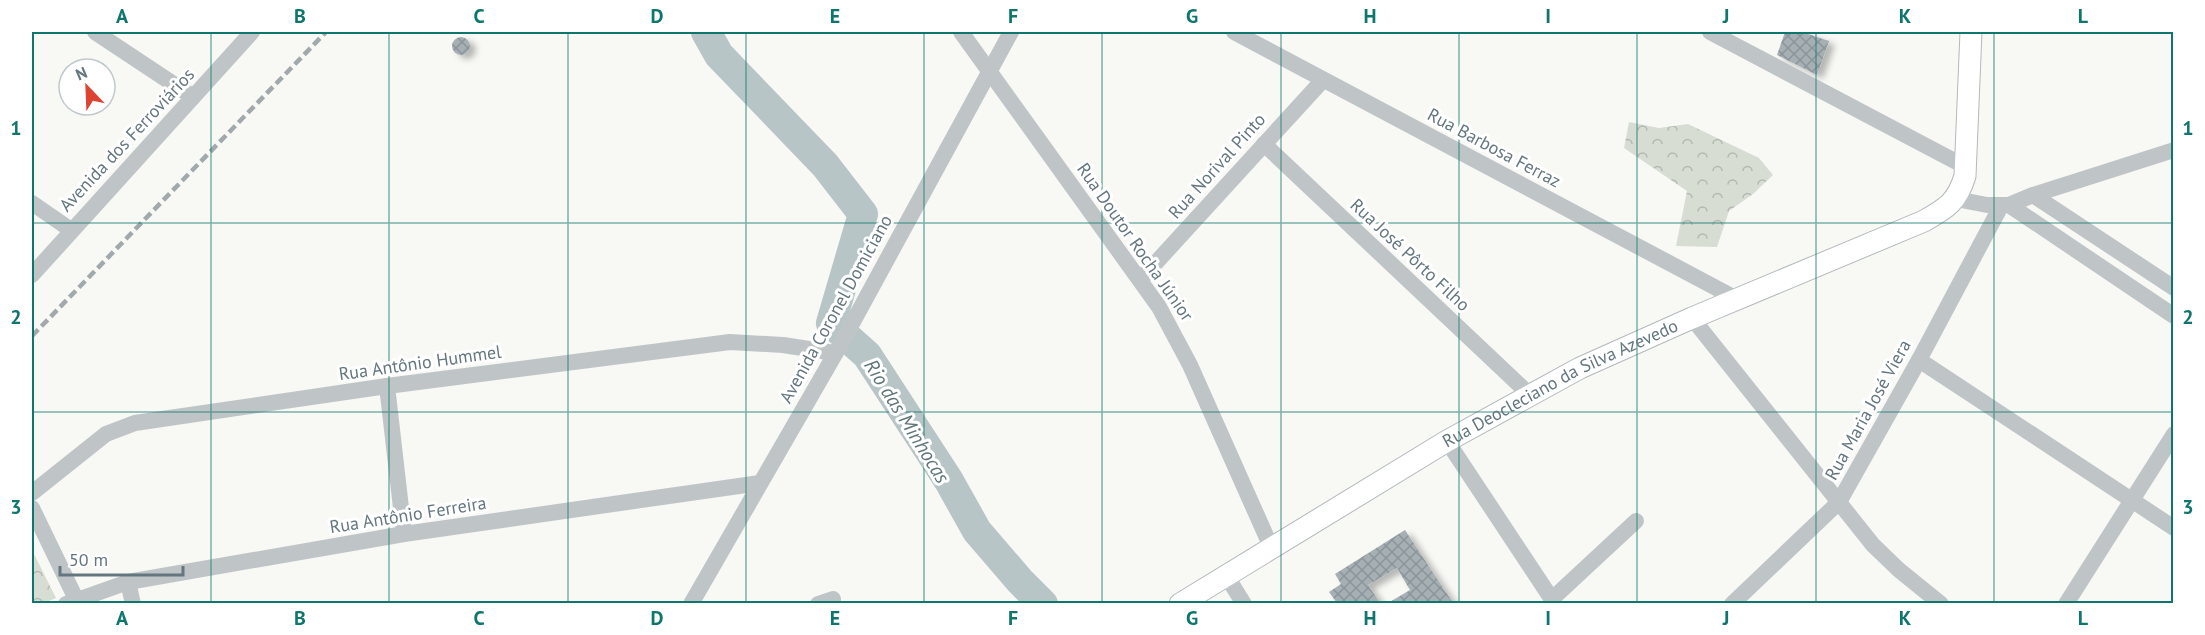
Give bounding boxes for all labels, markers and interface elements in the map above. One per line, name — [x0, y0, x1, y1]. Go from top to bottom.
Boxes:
text: A — [116, 3, 129, 29]
text: B — [294, 3, 306, 29]
text: C — [473, 3, 485, 29]
text: D — [651, 3, 664, 29]
text: E — [830, 3, 840, 29]
text: F — [1008, 3, 1018, 29]
text: G — [1186, 3, 1198, 29]
text: H — [1363, 3, 1377, 29]
text: I — [1545, 3, 1551, 29]
text: J — [1722, 3, 1729, 29]
text: K — [1899, 3, 1912, 29]
text: L — [2078, 3, 2089, 29]
north arrow — [57, 57, 117, 117]
text: N — [72, 62, 90, 84]
street label: Avenida dos Ferroviários — [54, 63, 199, 216]
street label: Rua Barbosa Ferraz — [1424, 103, 1565, 192]
street label: Rua Norival Pinto — [1163, 108, 1270, 223]
text: 1 — [10, 115, 22, 141]
text: 1 — [2182, 115, 2194, 141]
street label: Rua Doutor Rocha Júnior — [1072, 158, 1199, 325]
street label: Rua José Pôrto Filho — [1346, 193, 1475, 316]
street label: Avenida Coronel Domiciano — [774, 210, 897, 407]
text: 2 — [10, 304, 22, 330]
text: 2 — [2182, 304, 2194, 330]
street label: Rua Deocleciano da Silva Azevedo — [1438, 314, 1681, 452]
street label: Rua Maria José Viera — [1819, 336, 1916, 484]
street label: Rua Antônio Hummel — [337, 340, 503, 385]
water label: Rio das Minhocas — [858, 354, 956, 488]
street label: Rua Antônio Ferreira — [328, 491, 488, 538]
text: 3 — [10, 494, 22, 520]
text: 3 — [2182, 494, 2194, 520]
scale bar — [60, 539, 183, 577]
text: 50 m — [69, 548, 108, 571]
text: A — [116, 605, 129, 631]
text: B — [294, 605, 306, 631]
text: C — [473, 605, 485, 631]
text: D — [651, 605, 664, 631]
text: E — [830, 605, 840, 631]
text: F — [1008, 605, 1018, 631]
text: G — [1186, 605, 1198, 631]
text: H — [1363, 605, 1377, 631]
text: I — [1545, 605, 1551, 631]
text: J — [1722, 605, 1729, 631]
text: K — [1899, 605, 1912, 631]
text: L — [2078, 605, 2089, 631]

